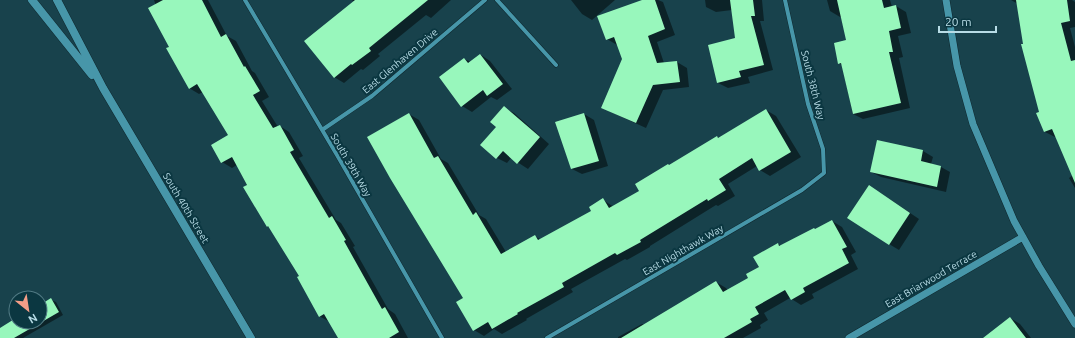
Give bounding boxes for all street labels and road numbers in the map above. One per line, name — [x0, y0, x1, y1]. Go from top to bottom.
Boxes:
street label: East Glenhaven Drive — [360, 26, 440, 96]
street label: South 38th Way — [799, 49, 827, 121]
street label: South 39th Way — [328, 132, 374, 199]
street label: South 40th Street — [161, 171, 211, 245]
street label: East Nighthawk Way — [641, 222, 725, 278]
street label: East Briarwood Terrace — [883, 248, 979, 310]

